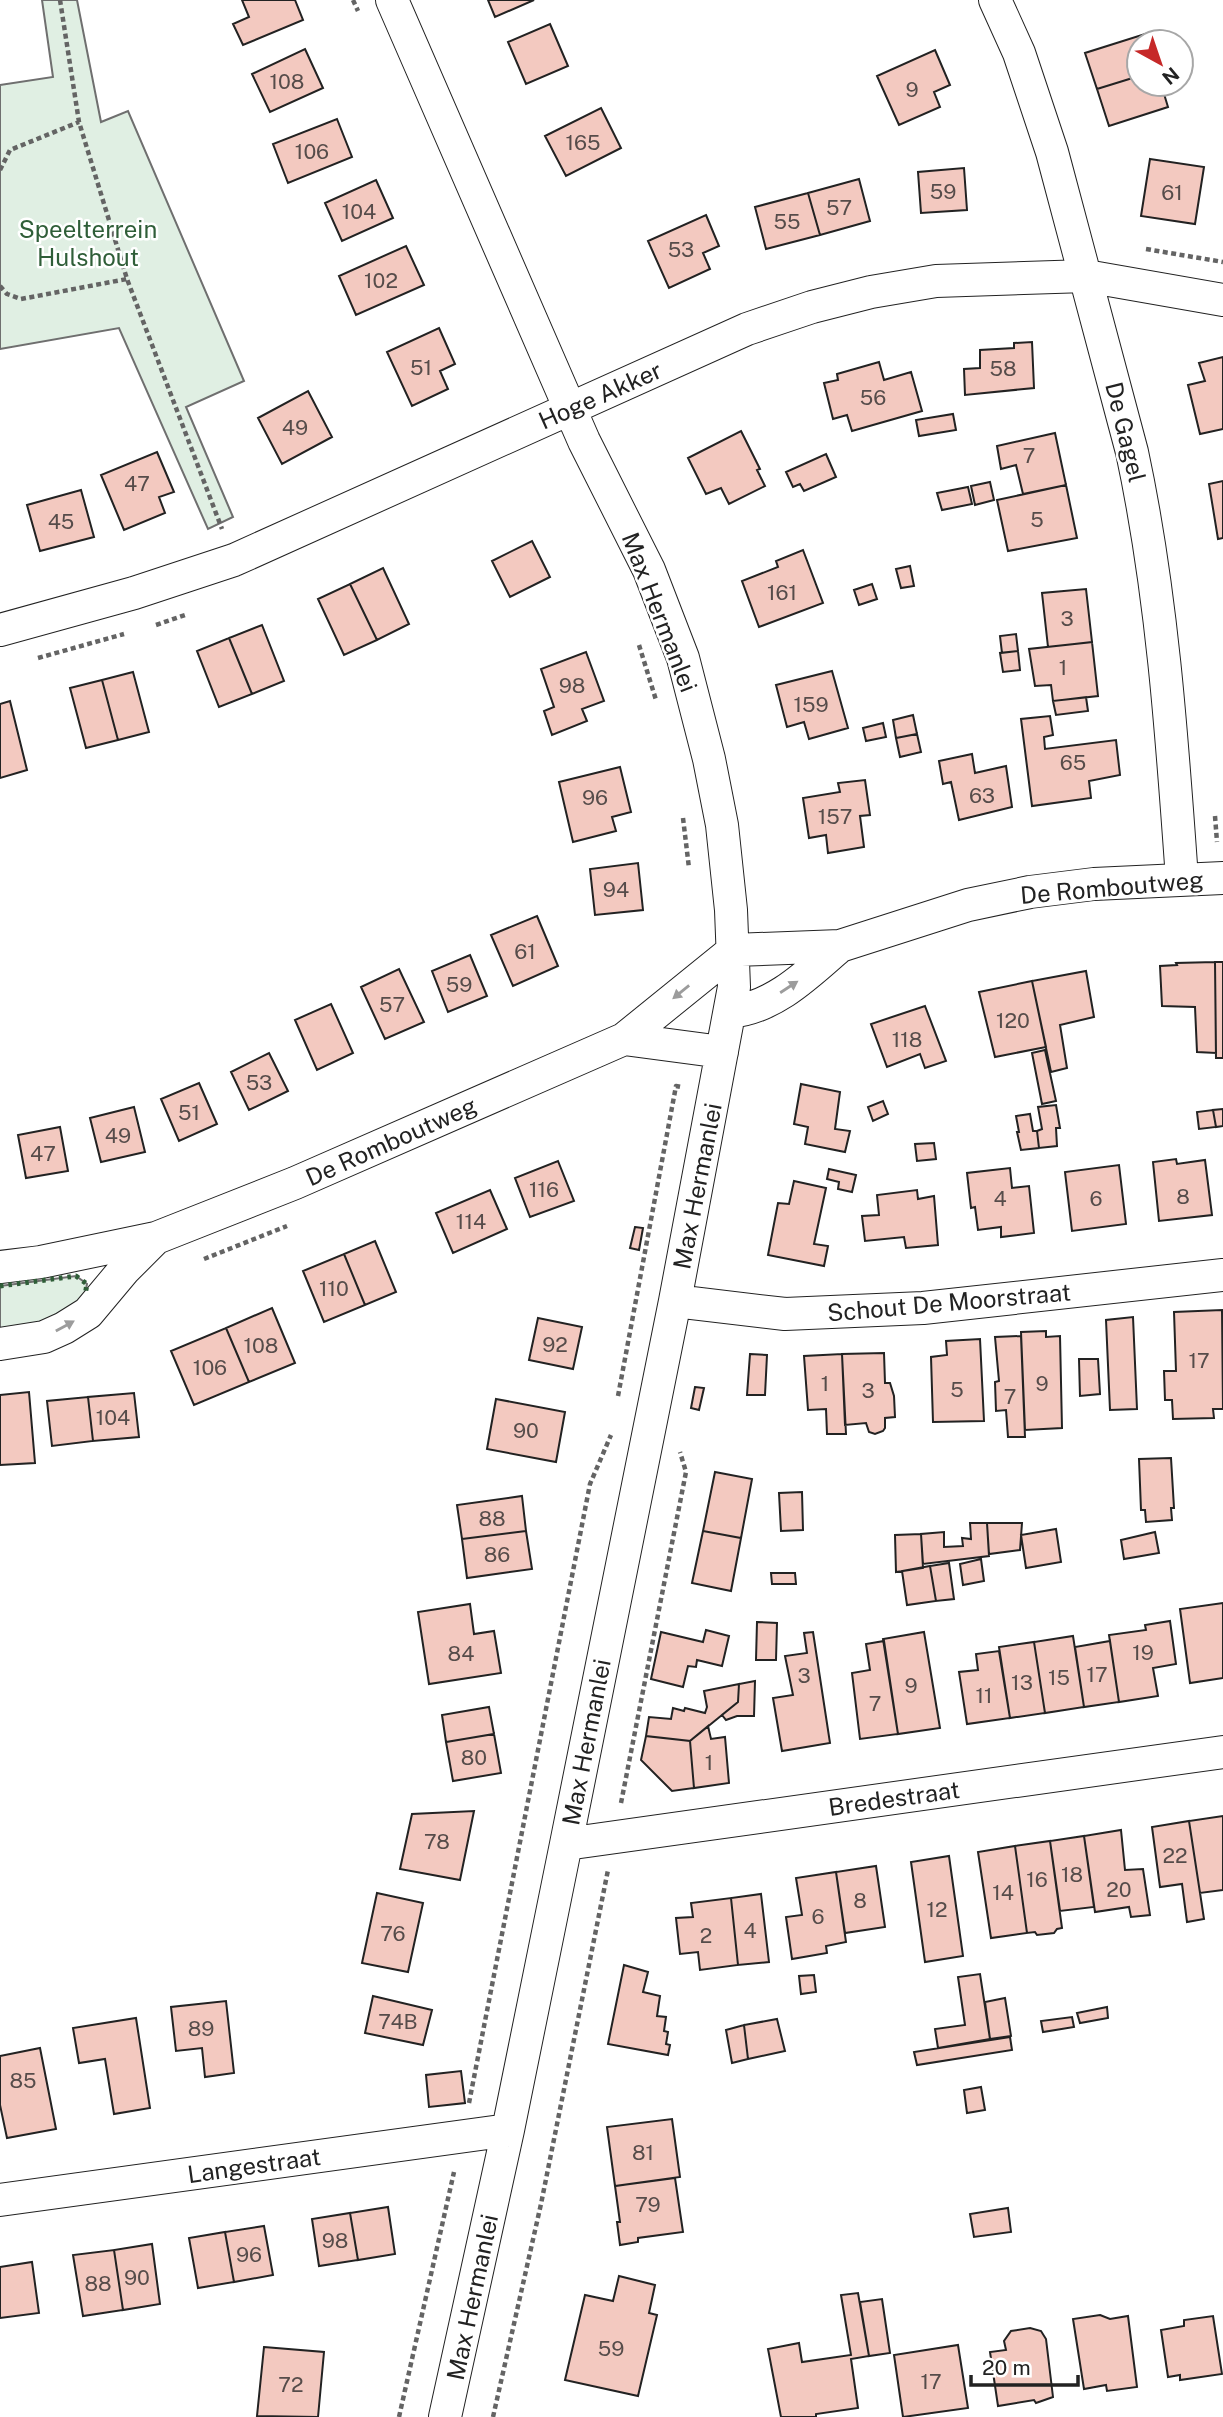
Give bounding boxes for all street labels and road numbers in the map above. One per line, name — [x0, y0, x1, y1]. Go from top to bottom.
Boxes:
street label: Hoge Akker — [534, 355, 666, 435]
street label: De Gagel — [1100, 379, 1152, 485]
street label: Max Hermanlei — [617, 528, 703, 696]
street label: De Romboutweg — [1019, 865, 1205, 909]
street label: De Romboutweg — [301, 1091, 481, 1191]
street label: Max Hermanlei — [667, 1100, 727, 1272]
street label: Schout De Moorstraat — [826, 1277, 1072, 1327]
street label: Max Hermanlei — [556, 1656, 616, 1828]
street label: Bredestraat — [827, 1775, 961, 1821]
street label: Langestraat — [186, 2142, 322, 2188]
street label: Max Hermanlei — [441, 2212, 503, 2382]

